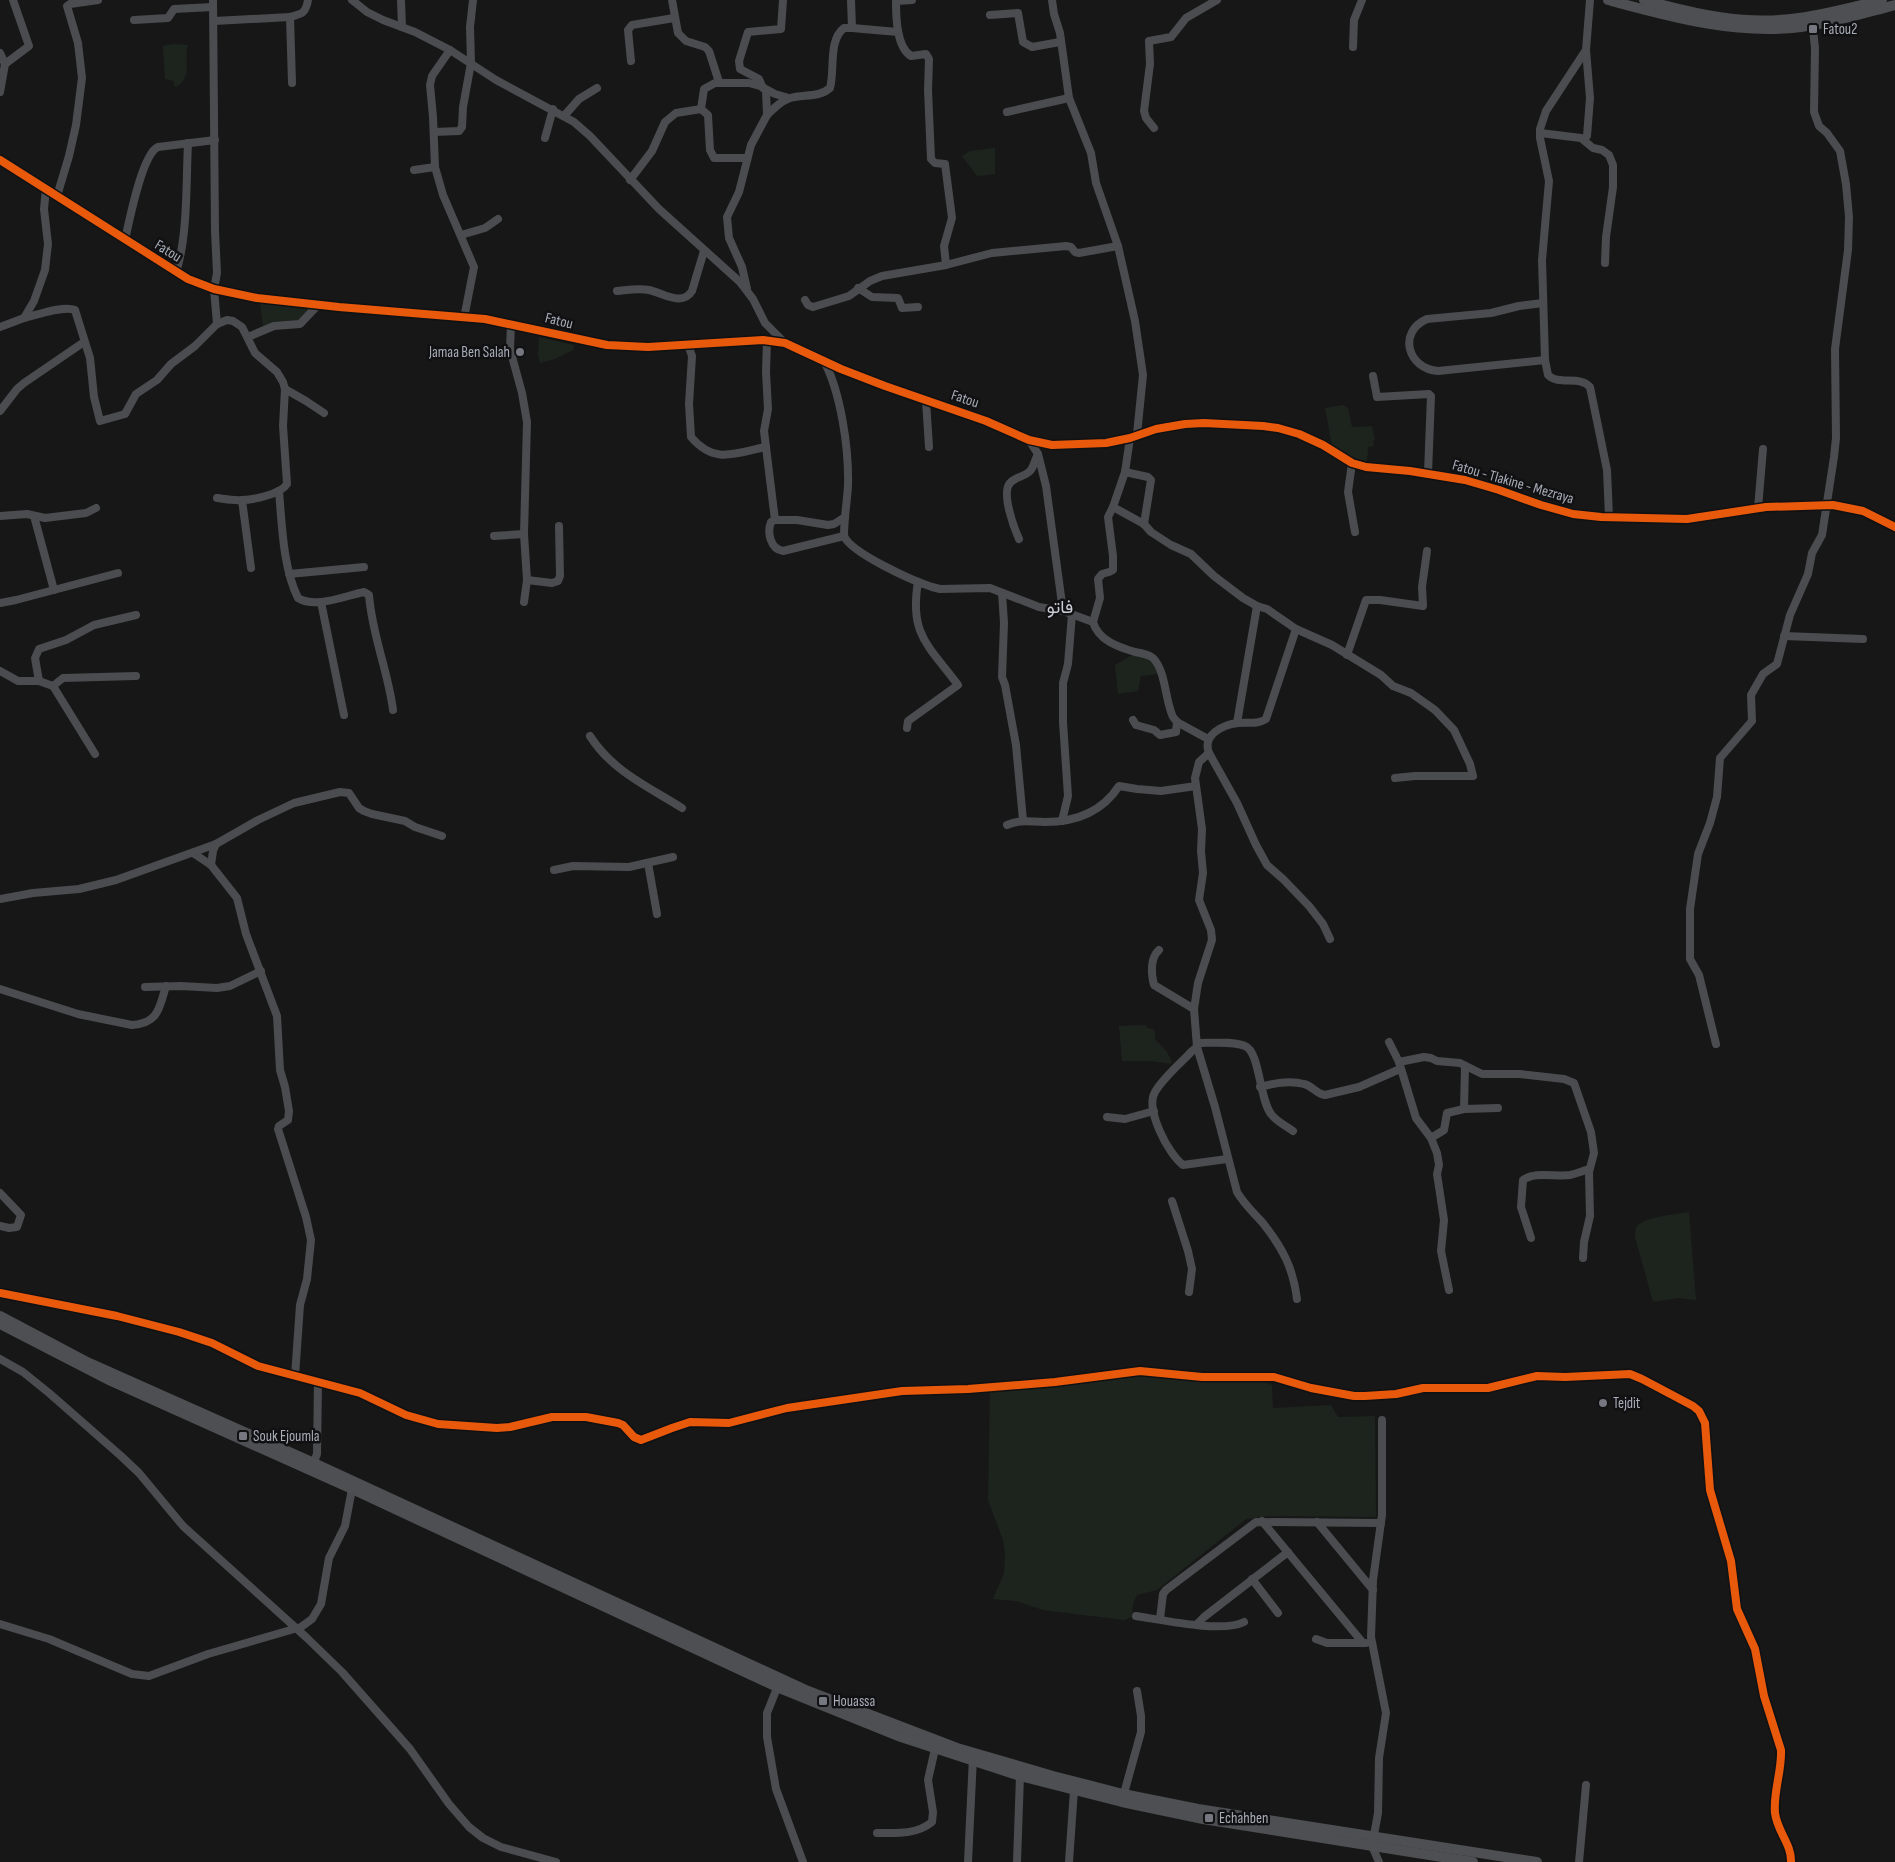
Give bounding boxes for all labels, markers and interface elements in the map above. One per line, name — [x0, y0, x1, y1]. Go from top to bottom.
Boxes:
place label: Fatou2 — [1823, 20, 1857, 39]
marker: Fatou2 — [1807, 23, 1819, 35]
street label: Fatou — [151, 236, 185, 266]
street label: Fatou — [543, 308, 575, 334]
place label: Jamaa Ben Salah — [428, 343, 510, 362]
marker: Jamaa Ben Salah — [514, 346, 526, 358]
street label: Fatou — [949, 386, 981, 412]
street label: Fatou - Tlakine - Mezraya — [1450, 456, 1576, 509]
district label: فاتو — [1047, 597, 1073, 618]
place label: Tejdit — [1613, 1394, 1641, 1413]
marker: Tejdit — [1597, 1397, 1609, 1409]
place label: Souk Ejoumla — [253, 1427, 320, 1446]
marker: Souk Ejoumla — [237, 1430, 249, 1442]
place label: Houassa — [833, 1692, 875, 1711]
marker: Houassa — [817, 1695, 829, 1707]
place label: Echahben — [1219, 1809, 1268, 1828]
marker: Echahben — [1203, 1812, 1215, 1824]

